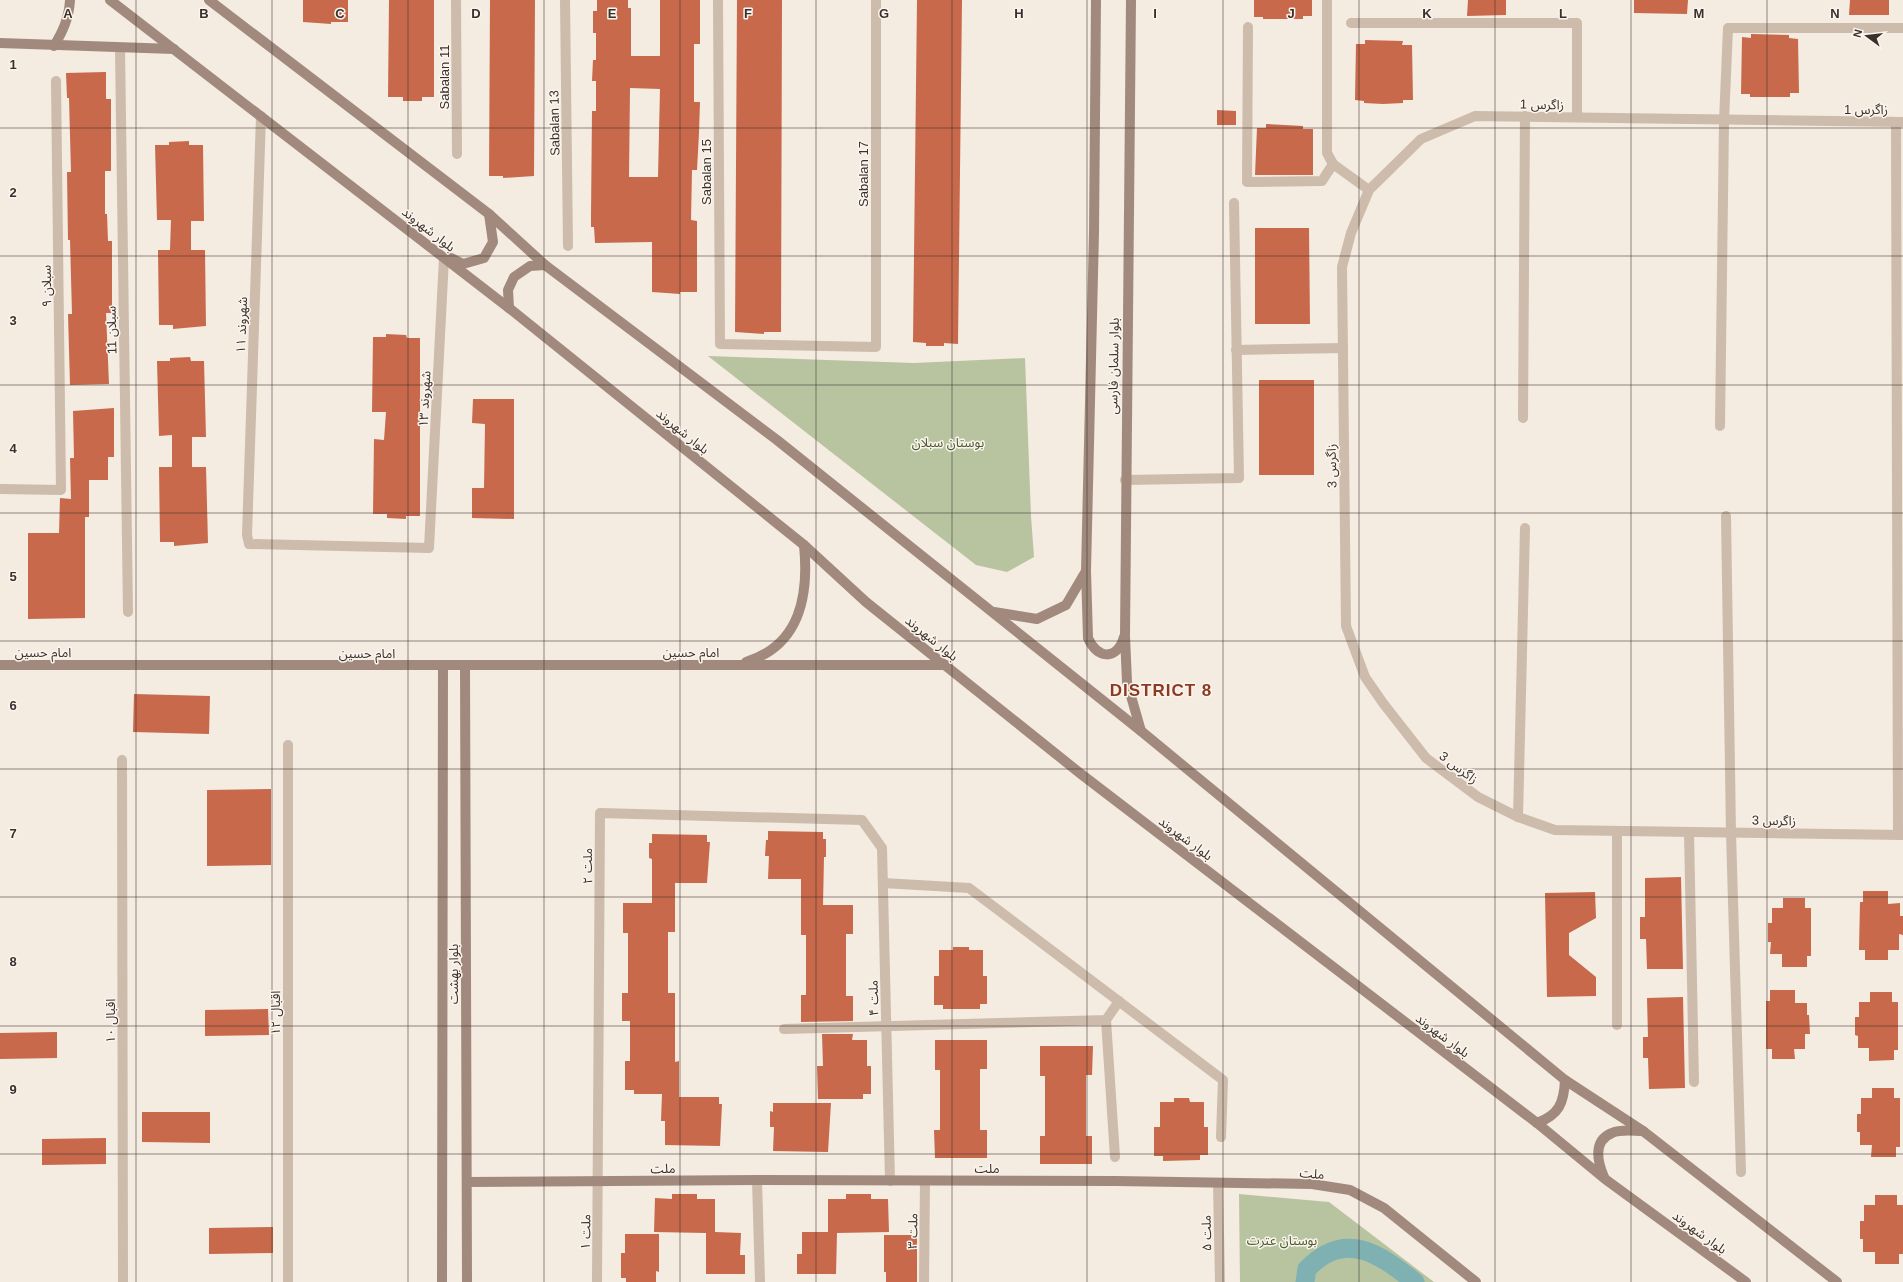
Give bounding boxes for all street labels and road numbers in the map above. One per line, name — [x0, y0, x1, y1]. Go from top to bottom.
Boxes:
street label: Sabalan 11 — [437, 45, 452, 109]
street label: Sabalan 13 — [546, 90, 563, 156]
street label: زاگرس 1 — [1520, 97, 1564, 113]
street label: زاگرس 1 — [1844, 102, 1888, 118]
street label: Sabalan 15 — [699, 139, 714, 205]
street label: Sabalan 17 — [856, 141, 871, 207]
street label: بلوار شهروند — [399, 204, 458, 256]
street label: سبلان ۹ — [39, 265, 55, 307]
street label: شهروند ۱۱ — [233, 296, 251, 354]
street label: سبلان 11 — [104, 306, 120, 354]
street label: بلوار سلمان فارسی — [1105, 318, 1123, 414]
street label: شهروند ۱۳ — [416, 370, 434, 428]
street label: بلوار شهروند — [653, 406, 712, 458]
street label: زاگرس 3 — [1324, 444, 1340, 488]
street label: بلوار شهروند — [902, 613, 961, 665]
street label: امام حسین — [15, 645, 71, 662]
street label: امام حسین — [663, 645, 719, 662]
street label: امام حسین — [339, 646, 395, 663]
street label: زاگرس 3 — [1436, 748, 1481, 787]
street label: بلوار شهروند — [1155, 813, 1215, 864]
street label: زاگرس 3 — [1752, 813, 1796, 829]
street label: ملت ۲ — [580, 848, 595, 884]
street label: بلوار بهشت — [446, 944, 462, 1004]
street label: ملت ۴ — [866, 980, 881, 1016]
street label: اقبال ۱۲ — [268, 991, 284, 1035]
street label: اقبال ۱۰ — [103, 999, 119, 1043]
street label: بلوار شهروند — [1412, 1010, 1472, 1061]
street label: ملت — [650, 1161, 676, 1176]
street label: ملت — [975, 1161, 1000, 1176]
street label: ملت — [1299, 1165, 1325, 1182]
street label: بلوار شهروند — [1669, 1208, 1730, 1258]
street label: ملت ۳ — [905, 1213, 920, 1249]
street label: ملت ۱ — [578, 1214, 593, 1250]
street label: ملت ۵ — [1199, 1215, 1214, 1251]

